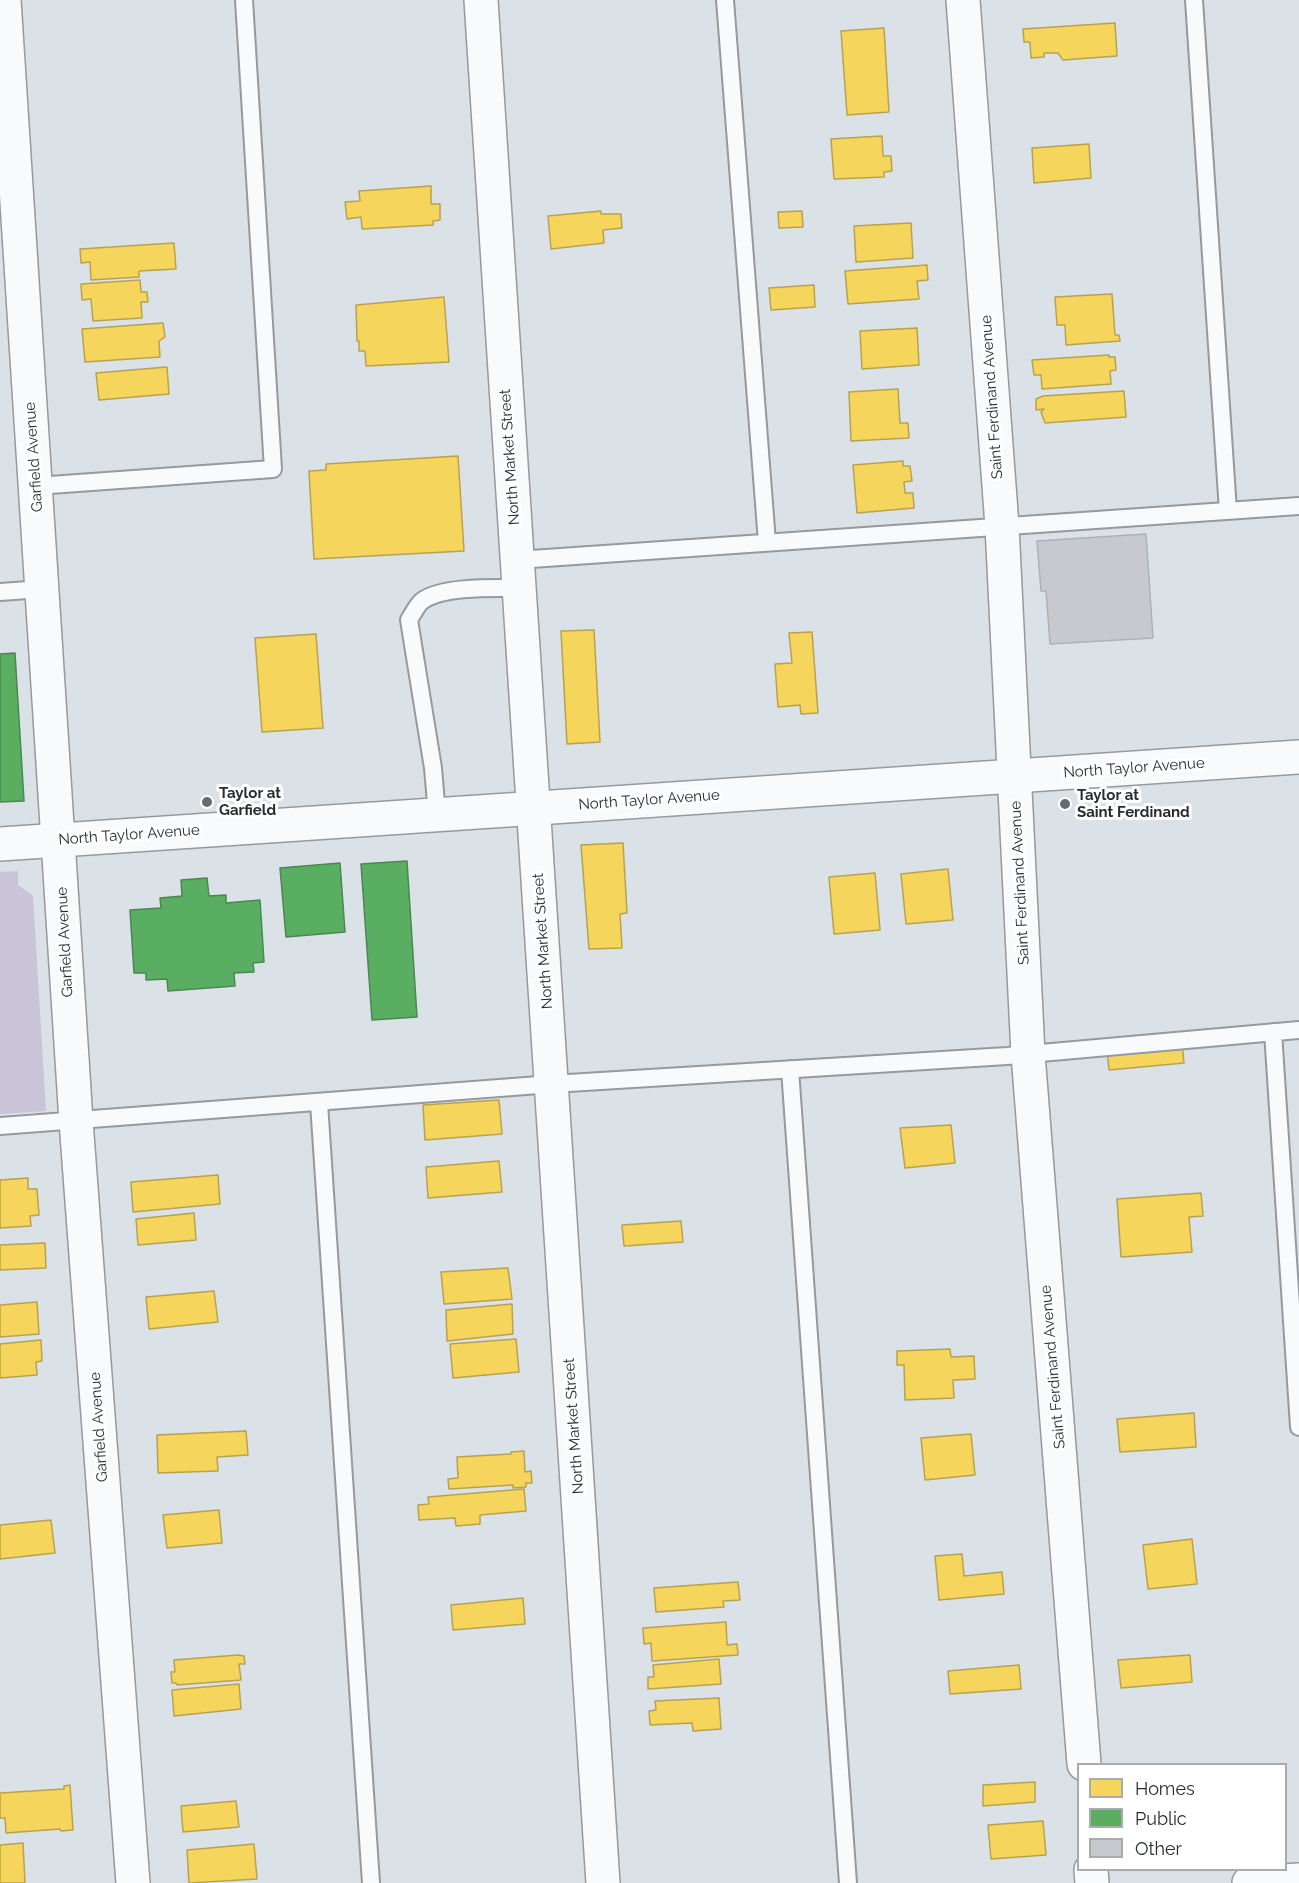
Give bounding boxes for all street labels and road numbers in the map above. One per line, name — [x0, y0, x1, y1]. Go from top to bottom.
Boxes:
street label: Saint Ferdinand Avenue — [977, 314, 1007, 480]
street label: North Market Street — [496, 388, 524, 526]
street label: Garfield Avenue — [21, 401, 47, 513]
street label: North Taylor Avenue — [1063, 754, 1205, 782]
street label: North Taylor Avenue — [578, 786, 720, 814]
street label: Saint Ferdinand Avenue — [1007, 800, 1033, 966]
street label: North Taylor Avenue — [58, 821, 200, 849]
street label: North Market Street — [529, 872, 557, 1010]
street label: Garfield Avenue — [53, 886, 77, 998]
street label: Saint Ferdinand Avenue — [1037, 1284, 1069, 1450]
street label: North Market Street — [560, 1357, 588, 1495]
street label: Garfield Avenue — [86, 1371, 112, 1483]

